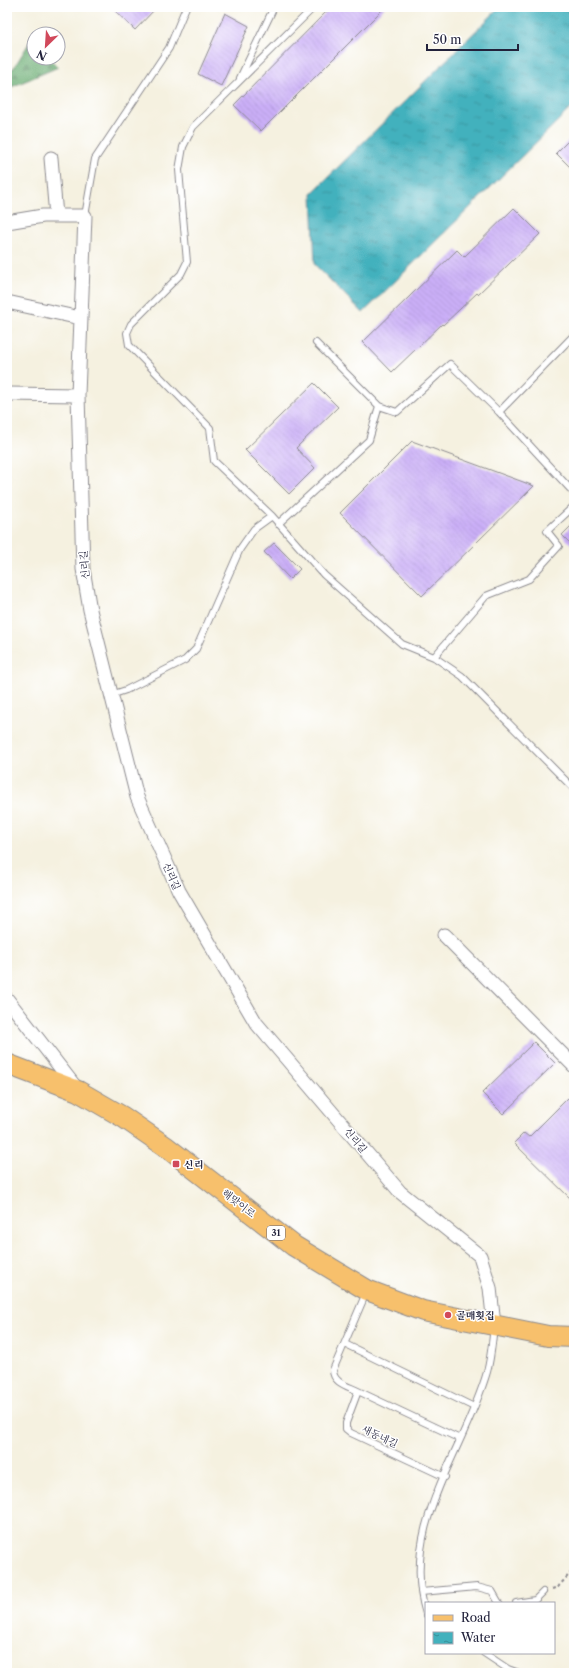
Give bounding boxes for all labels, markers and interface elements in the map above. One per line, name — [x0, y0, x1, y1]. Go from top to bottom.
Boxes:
north arrow — [26, 26, 66, 66]
scale bar — [427, 26, 518, 52]
text: 50 m — [433, 32, 462, 47]
text: N — [34, 47, 49, 63]
street label: 신리길 — [77, 550, 92, 580]
street label: 신리길 — [160, 860, 183, 892]
street label: 신리길 — [341, 1125, 370, 1156]
place label: 신리 — [184, 1158, 203, 1171]
marker: 신리 — [171, 1159, 181, 1169]
street label: 해맞이로 — [219, 1186, 258, 1221]
road number: 31 — [267, 1226, 285, 1240]
place label: 골매횟집 — [456, 1309, 495, 1322]
marker: 골매횟집 — [443, 1310, 453, 1320]
street label: 새동네길 — [360, 1422, 400, 1451]
legend — [425, 1602, 555, 1654]
text: Road — [461, 1610, 491, 1625]
text: Water — [460, 1630, 495, 1645]

